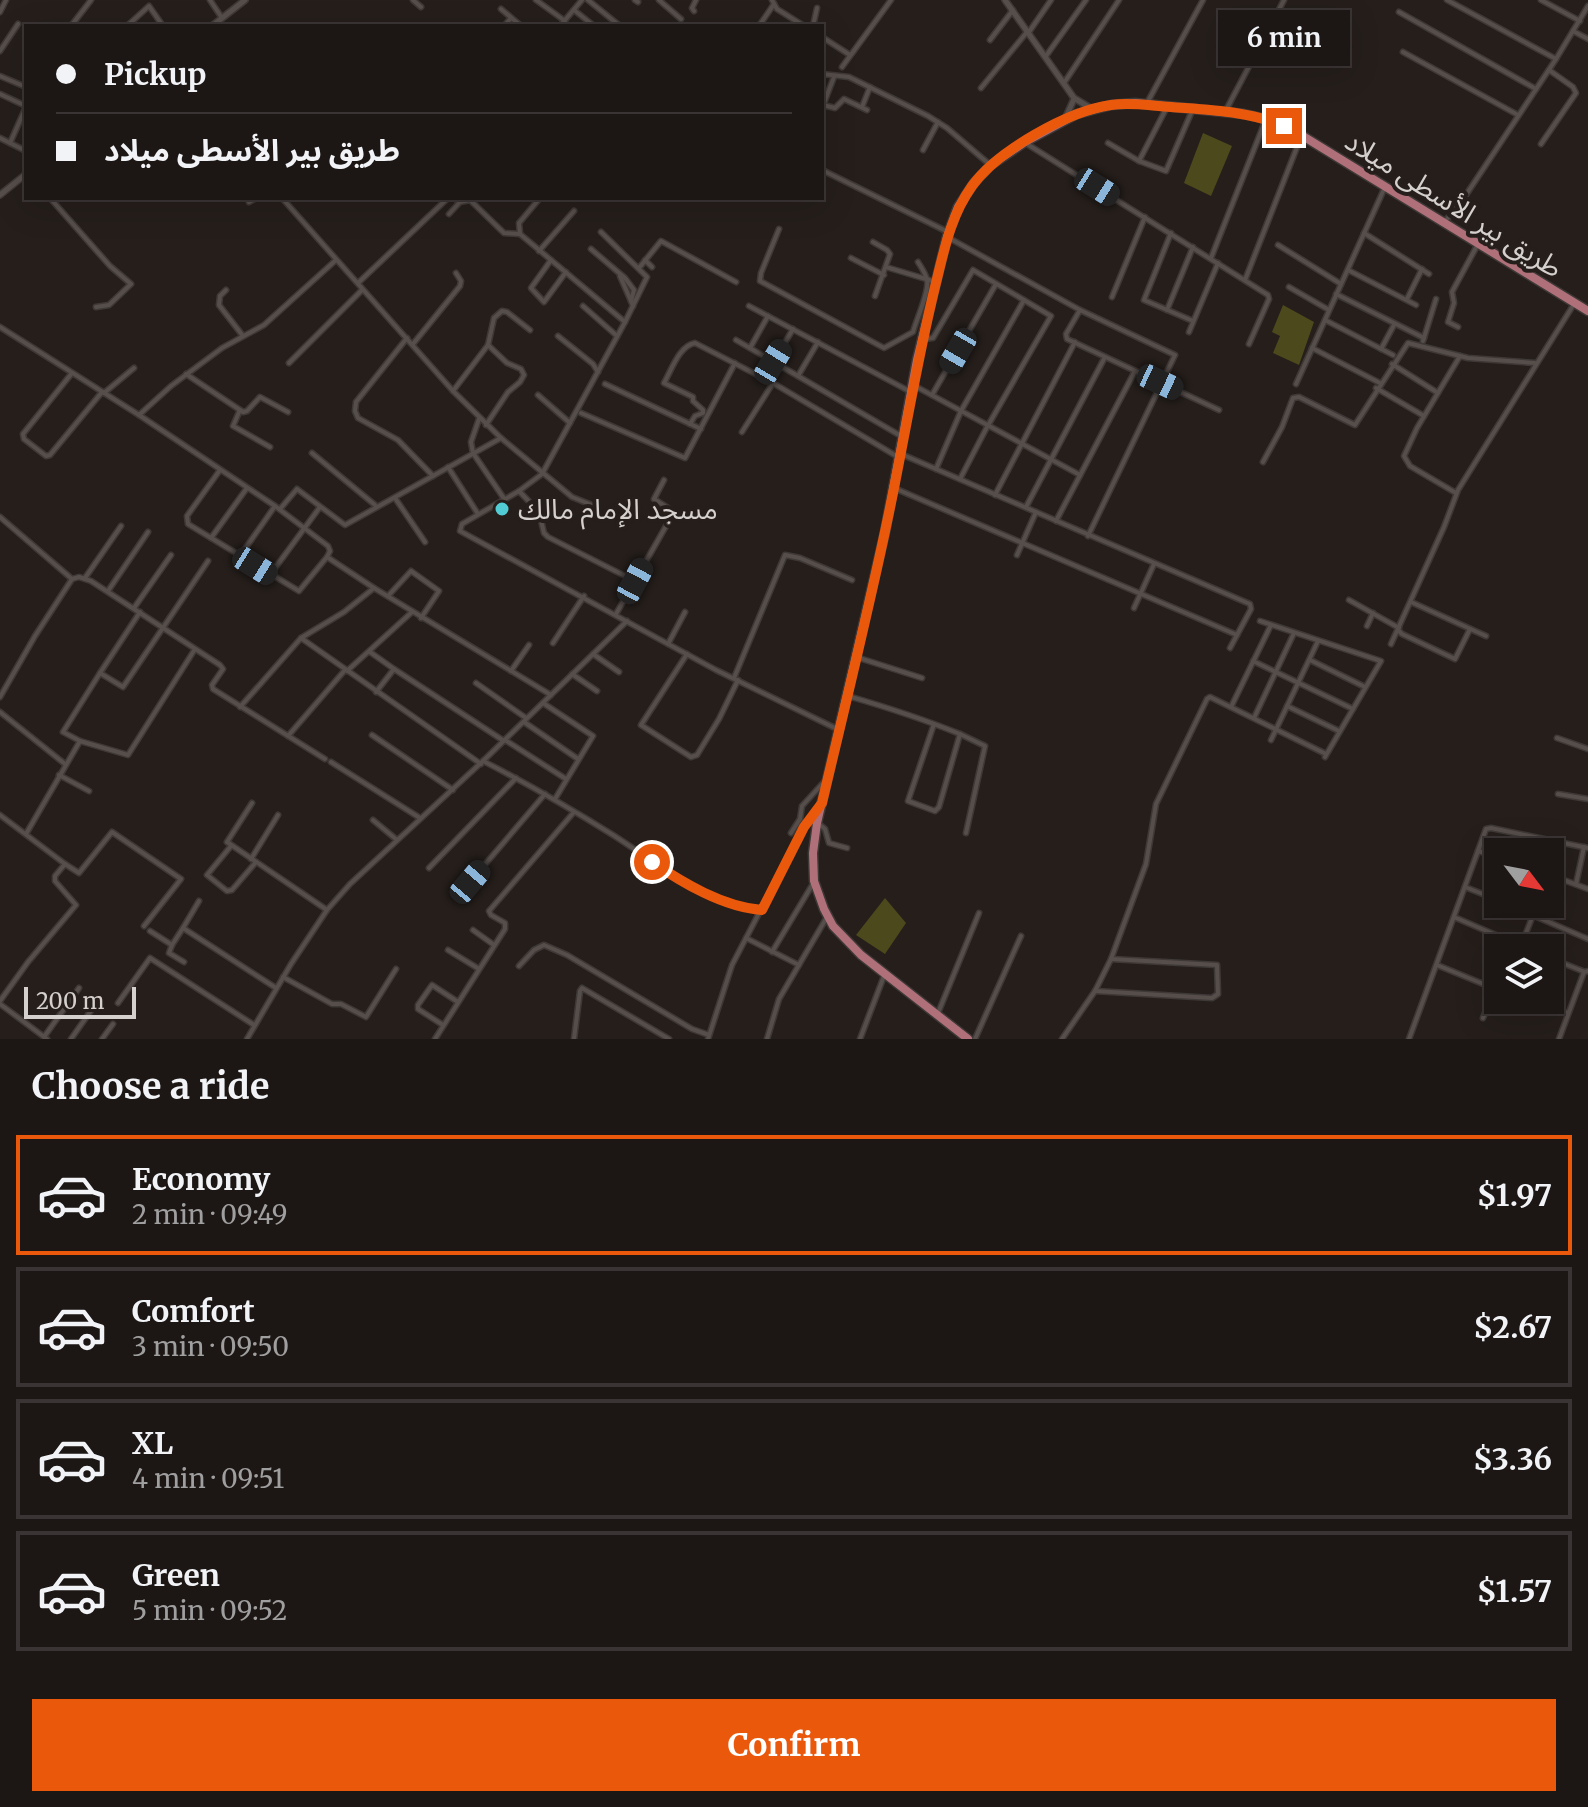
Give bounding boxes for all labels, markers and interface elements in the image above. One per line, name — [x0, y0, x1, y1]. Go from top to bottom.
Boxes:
callout: 6 min — [1218, 10, 1350, 66]
text: 6 min — [1247, 21, 1321, 54]
text: Pickup — [104, 55, 206, 93]
route end — [1266, 108, 1302, 144]
street label: طريق بير الأسطى ميلاد — [1339, 123, 1569, 285]
text: طريق بير الأسطى ميلاد — [104, 131, 400, 169]
car — [1070, 164, 1124, 210]
car — [936, 324, 980, 378]
car — [750, 335, 796, 389]
car — [1133, 361, 1187, 403]
place label: مسجد الإمام مالك — [518, 491, 718, 530]
marker: مسجد الإمام مالك — [493, 500, 511, 518]
car — [228, 543, 282, 589]
car — [613, 554, 657, 608]
north arrow — [1484, 838, 1564, 918]
map controls — [1484, 838, 1564, 1014]
route start — [634, 844, 670, 880]
car — [445, 856, 495, 908]
button: layers — [1484, 934, 1564, 1014]
scale bar — [24, 983, 136, 1019]
text: 200 m — [36, 987, 104, 1015]
text: Choose a ride — [32, 1064, 269, 1109]
icon: car — [36, 1159, 108, 1231]
text: Economy — [132, 1160, 270, 1198]
text: $1.97 — [1477, 1176, 1552, 1214]
text: 2 min · 09:49 — [132, 1198, 287, 1231]
icon: car — [36, 1291, 108, 1363]
text: Comfort — [132, 1292, 255, 1330]
text: $2.67 — [1473, 1308, 1552, 1346]
text: 3 min · 09:50 — [132, 1330, 289, 1363]
icon: car — [36, 1423, 108, 1495]
text: XL — [132, 1424, 173, 1462]
text: $3.36 — [1473, 1440, 1552, 1478]
text: 4 min · 09:51 — [132, 1462, 284, 1495]
icon: car — [36, 1555, 108, 1627]
text: Green — [132, 1556, 220, 1594]
text: $1.57 — [1477, 1572, 1552, 1610]
text: 5 min · 09:52 — [132, 1594, 287, 1627]
button: Confirm — [32, 1699, 1556, 1791]

